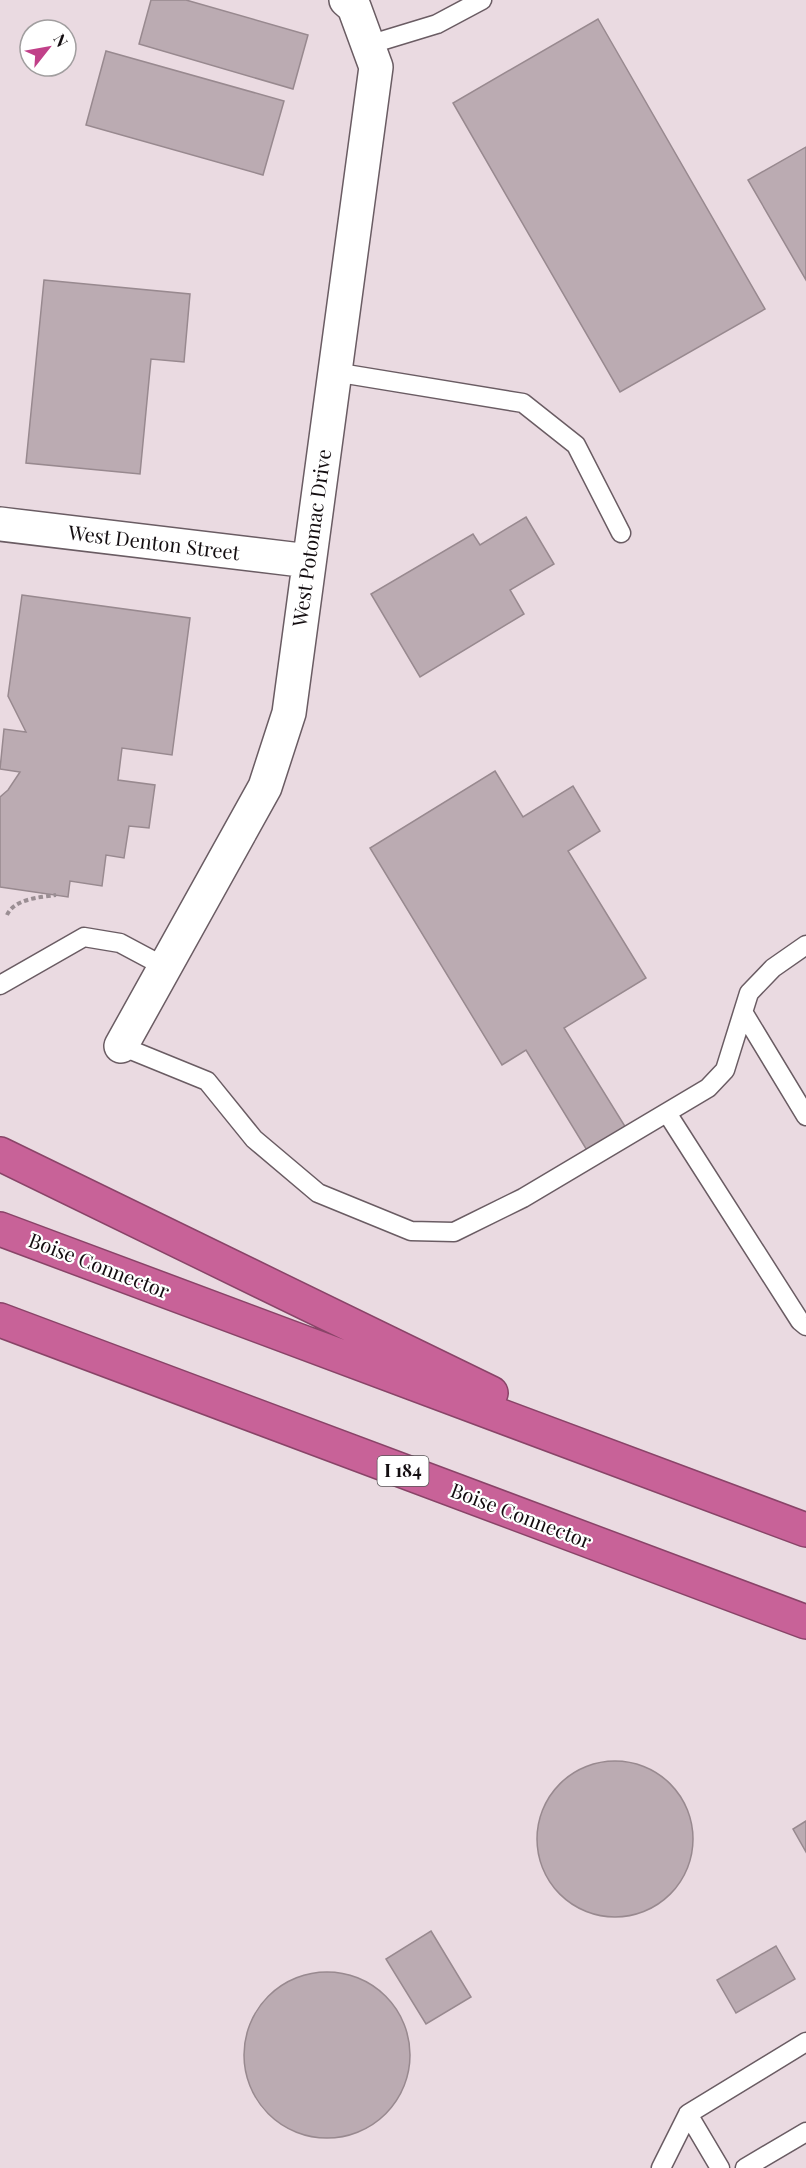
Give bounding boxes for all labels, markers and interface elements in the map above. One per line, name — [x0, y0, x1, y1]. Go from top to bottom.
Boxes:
north arrow — [18, 18, 78, 78]
text: N — [49, 30, 73, 51]
street label: West Potomac Drive — [285, 447, 336, 629]
street label: West Denton Street — [66, 517, 242, 566]
street label: Boise Connector — [25, 1225, 174, 1304]
road number: I 184 — [378, 1456, 428, 1486]
street label: Boise Connector — [447, 1475, 596, 1554]

